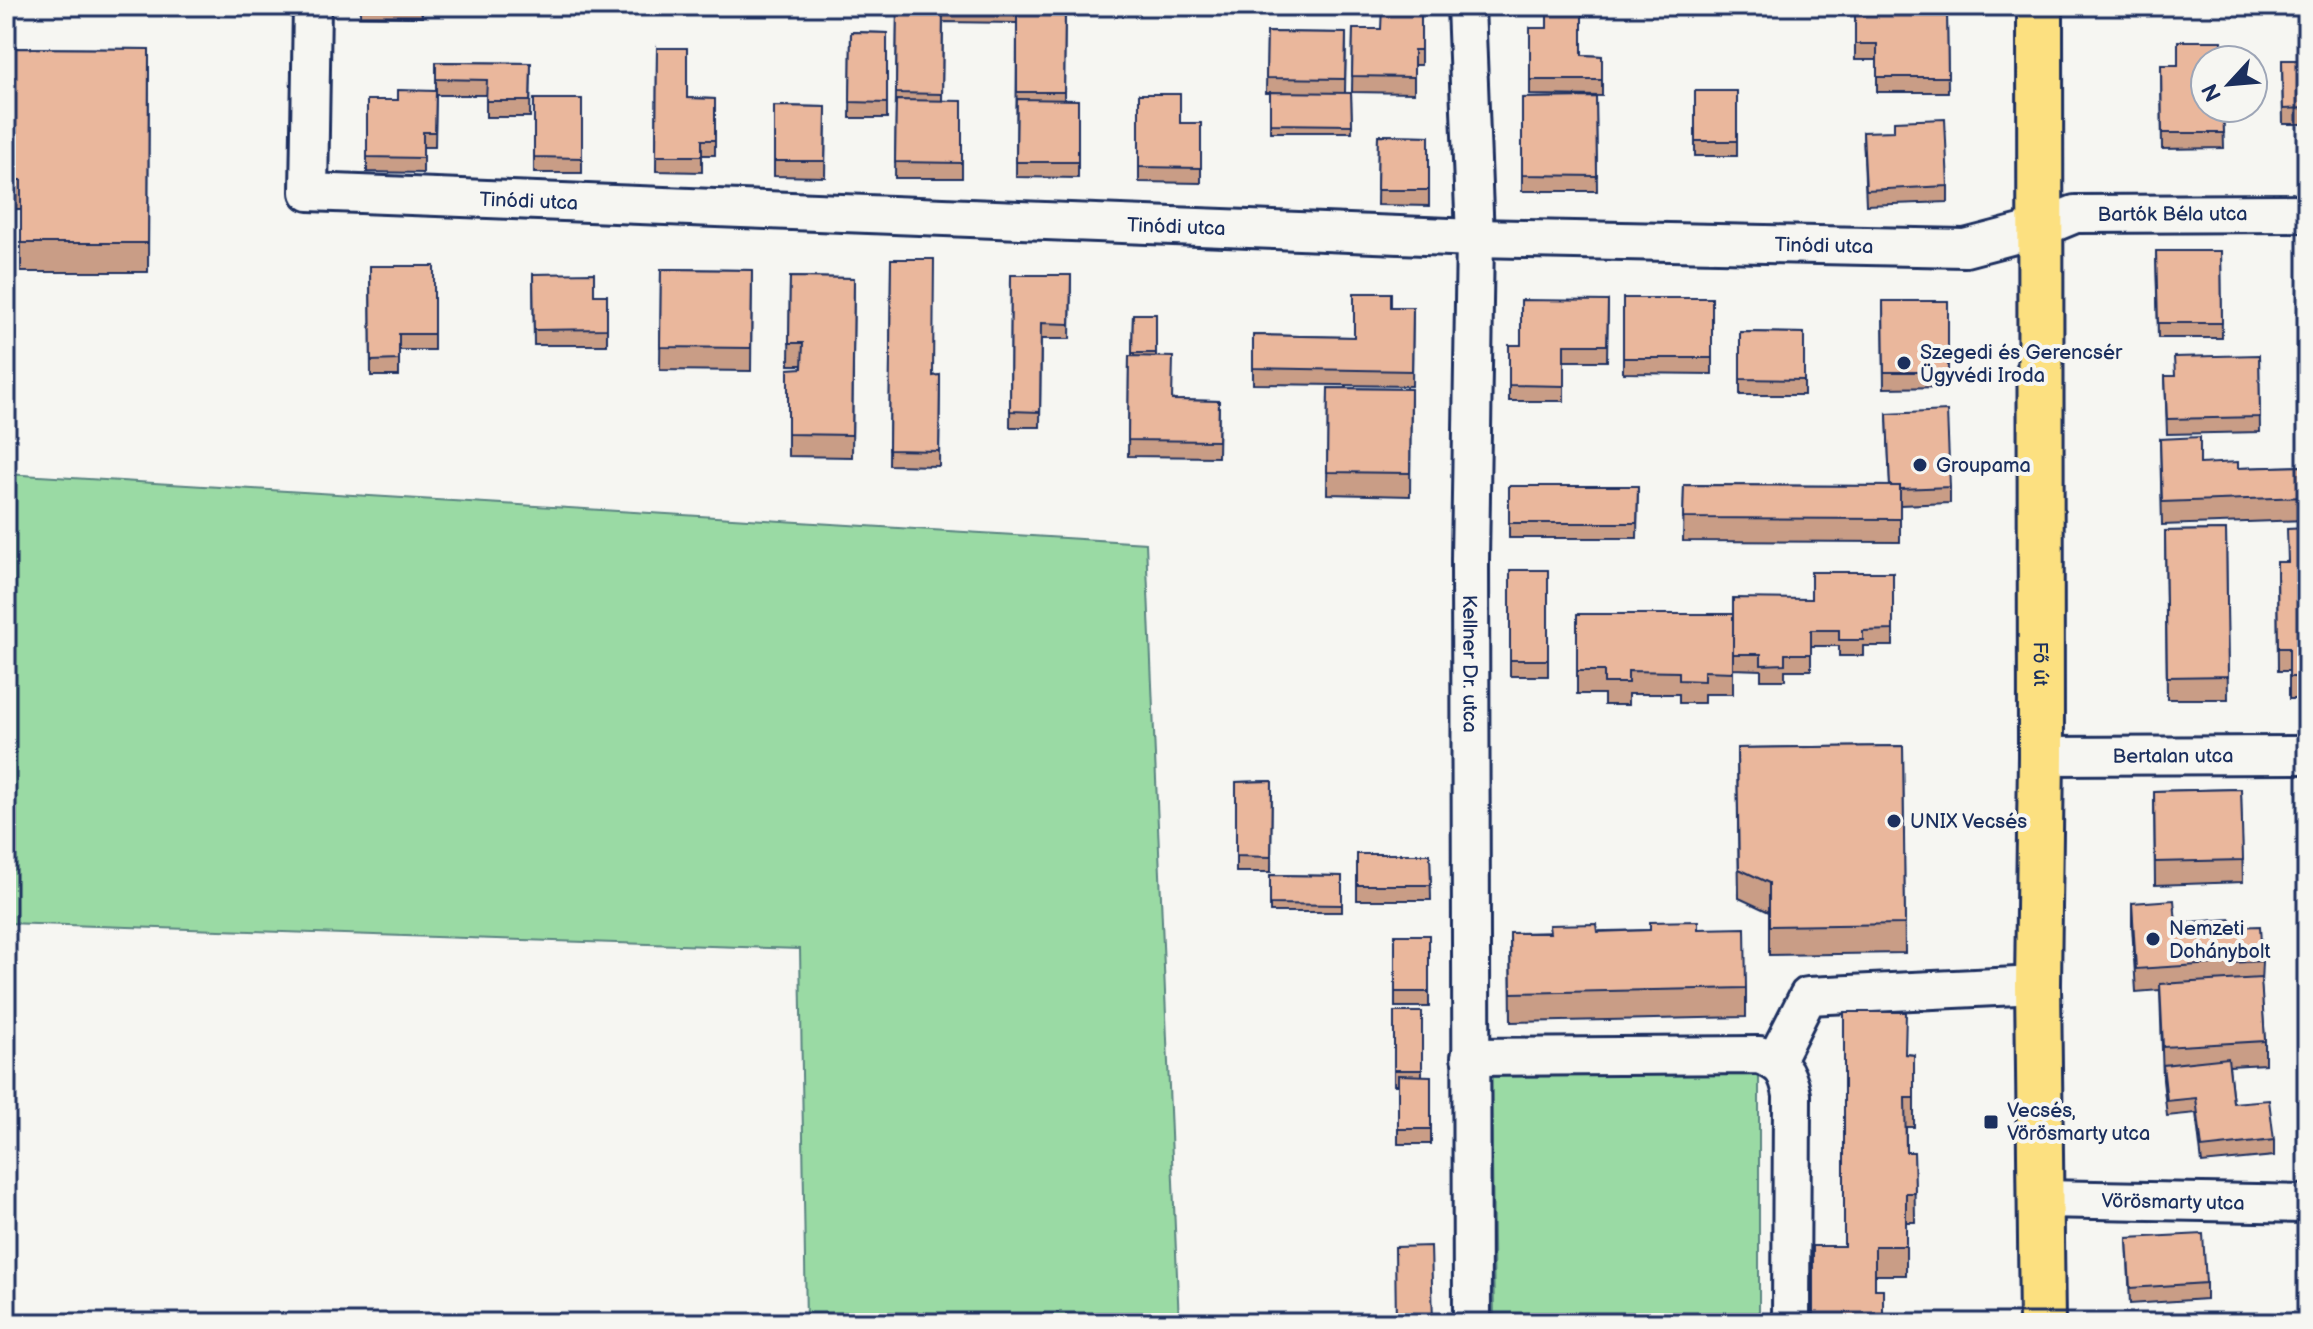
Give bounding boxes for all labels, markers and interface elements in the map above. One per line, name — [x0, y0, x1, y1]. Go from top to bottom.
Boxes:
north arrow — [2189, 44, 2269, 124]
text: N — [2197, 79, 2228, 105]
street label: Tinódi utca — [479, 188, 579, 216]
street label: Bartók Béla utca — [2097, 202, 2248, 227]
street label: Tinódi utca — [1126, 213, 1226, 241]
street label: Tinódi utca — [1774, 233, 1874, 259]
place label: Szegedi és Gerencsér Ügyvédi Iroda — [1920, 341, 2123, 388]
marker: Szegedi és Gerencsér Ügyvédi Iroda — [1895, 354, 1913, 372]
place label: Groupama — [1936, 454, 2031, 478]
marker: Groupama — [1911, 456, 1929, 474]
street label: Kellner Dr. utca — [1457, 595, 1481, 733]
street label: Fő út — [2028, 642, 2052, 686]
street label: Bertalan utca — [2113, 744, 2234, 769]
place label: UNIX Vecsés — [1910, 810, 2027, 834]
marker: UNIX Vecsés — [1885, 812, 1903, 830]
place label: Nemzeti Dohánybolt — [2169, 917, 2271, 964]
marker: Nemzeti Dohánybolt — [2144, 930, 2162, 948]
place label: Vecsés, Vörösmarty utca — [2007, 1099, 2150, 1146]
marker: Vecsés, Vörösmarty utca — [1982, 1113, 2000, 1131]
street label: Vörösmarty utca — [2101, 1189, 2245, 1216]

